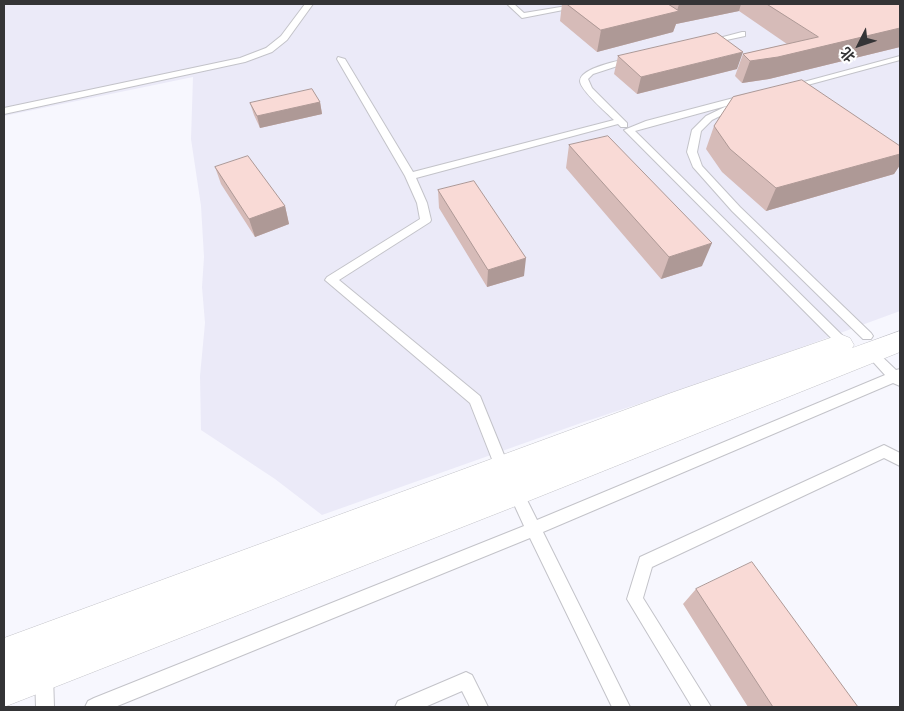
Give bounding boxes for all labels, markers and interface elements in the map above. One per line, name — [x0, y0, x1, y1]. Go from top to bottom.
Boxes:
north arrow — [834, 20, 884, 70]
text: 北 — [837, 44, 858, 65]

